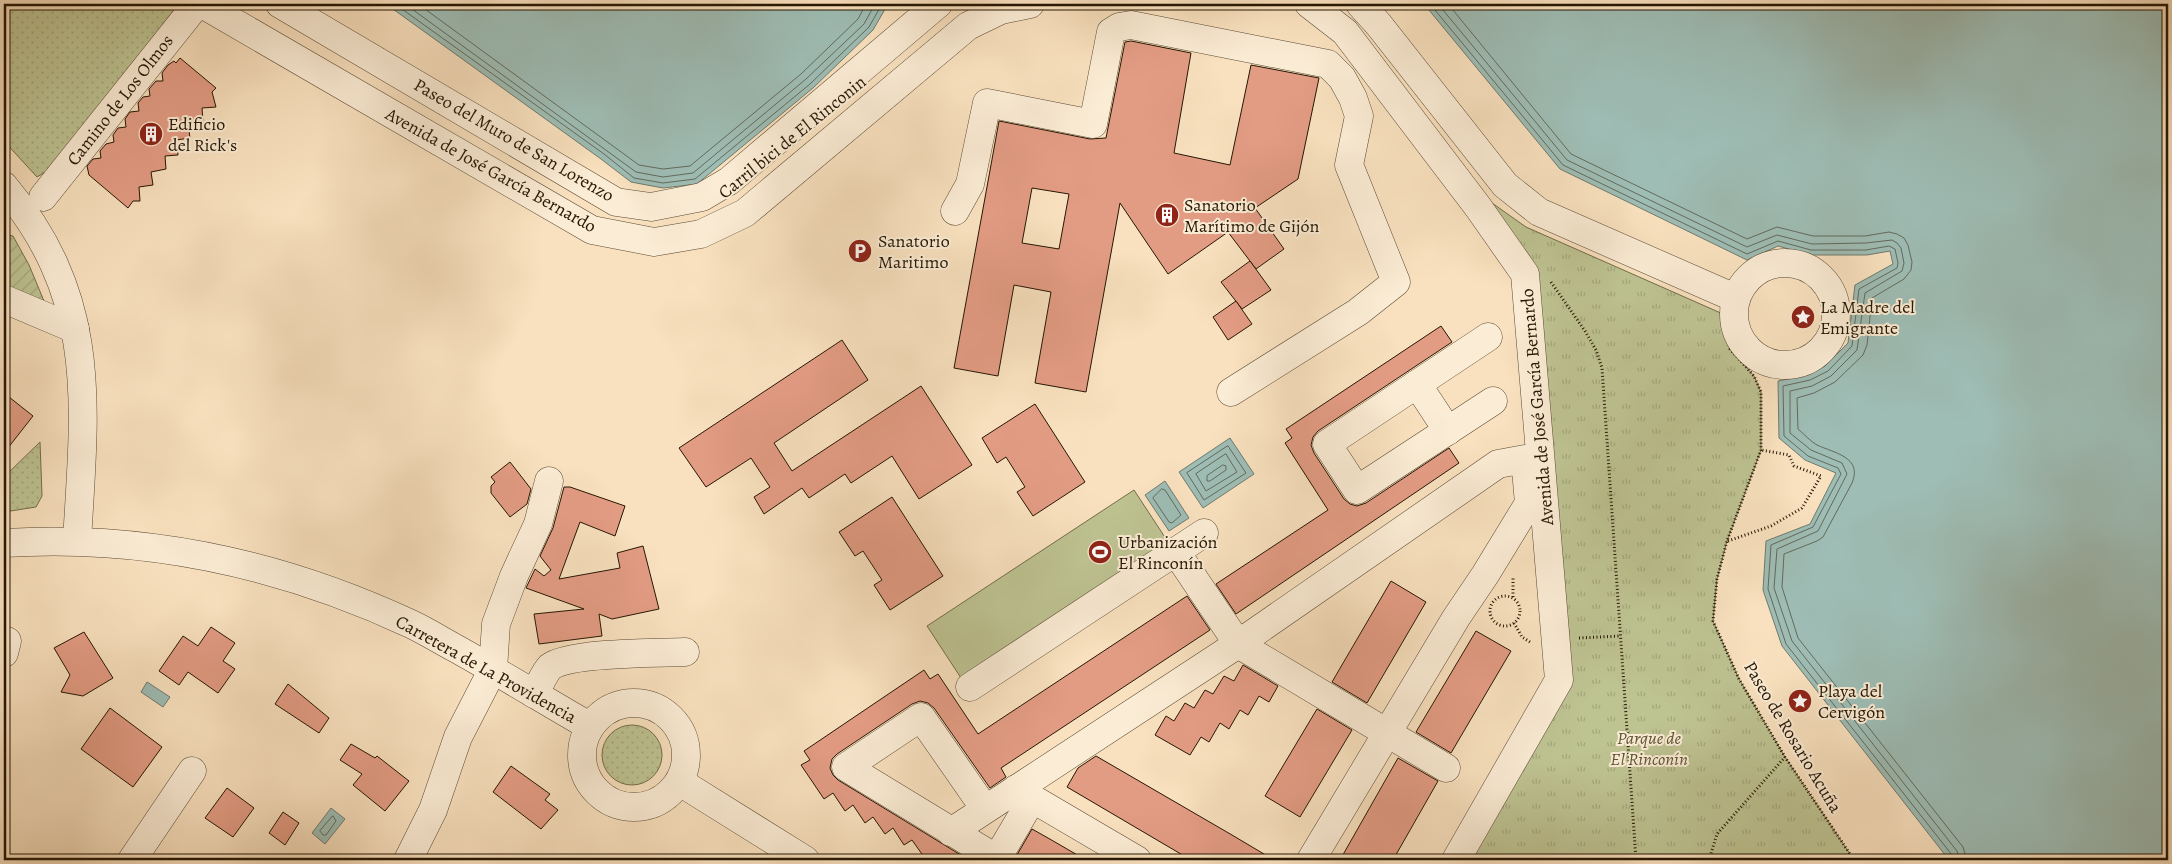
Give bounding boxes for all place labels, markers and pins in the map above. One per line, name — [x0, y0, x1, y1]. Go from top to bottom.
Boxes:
place label: Edificio del Rick's — [168, 112, 237, 157]
building icon: Edificio del Rick's — [138, 121, 164, 147]
place label: Sanatorio Marítimo de Gijón — [1184, 193, 1319, 238]
building icon: Sanatorio Marítimo de Gijón — [1154, 202, 1180, 228]
place label: Sanatorio Maritimo — [878, 229, 950, 274]
parking icon: Sanatorio Maritimo — [847, 238, 873, 264]
place label: La Madre del Emigrante — [1820, 295, 1915, 340]
place icon: La Madre del Emigrante — [1790, 304, 1816, 330]
place label: Urbanización El Rinconín — [1118, 530, 1218, 575]
sports icon: Urbanización El Rinconín — [1087, 539, 1113, 565]
place label: Playa del Cervigón — [1818, 679, 1885, 724]
place icon: Playa del Cervigón — [1787, 688, 1813, 714]

